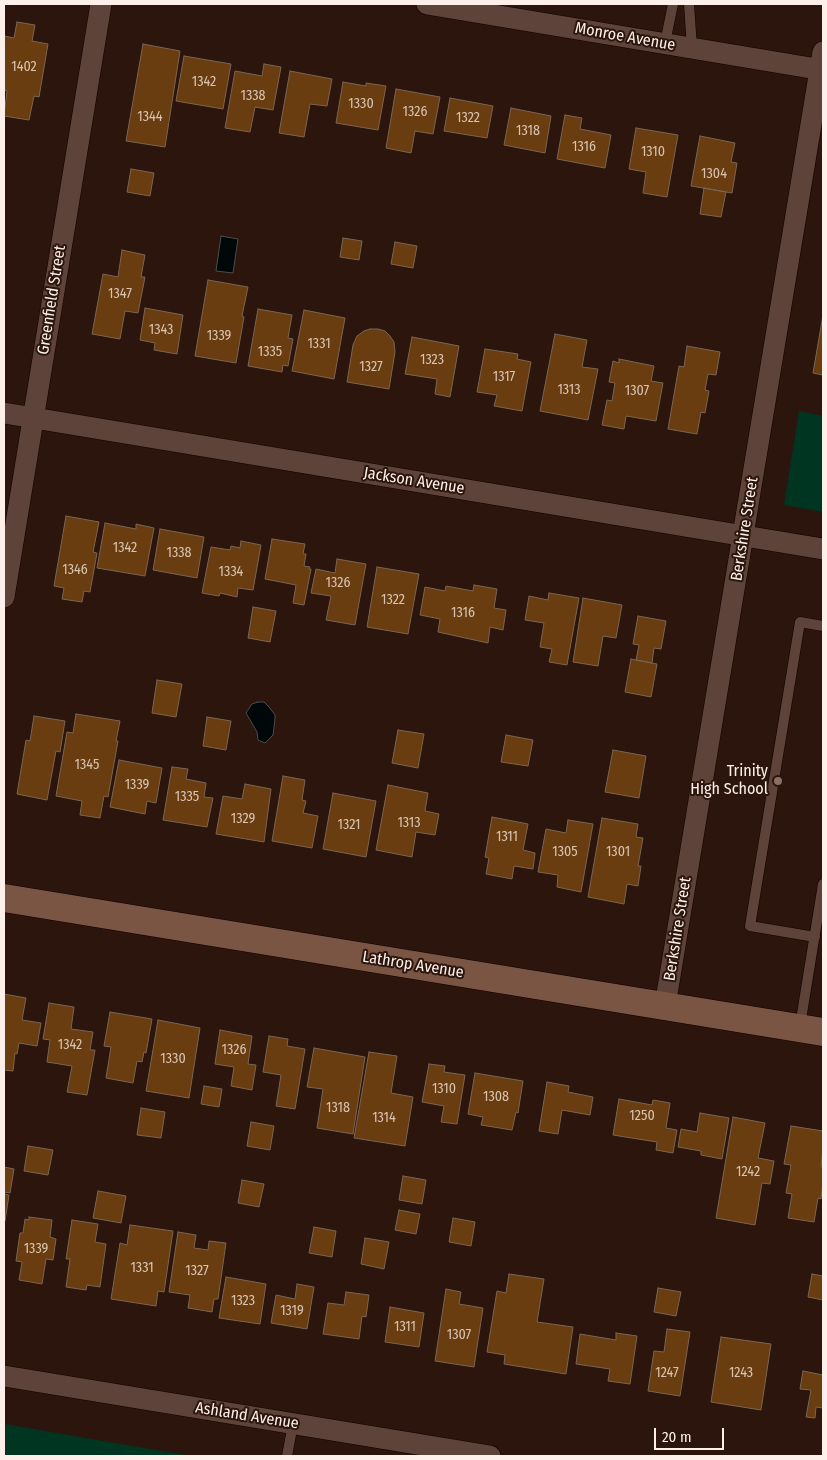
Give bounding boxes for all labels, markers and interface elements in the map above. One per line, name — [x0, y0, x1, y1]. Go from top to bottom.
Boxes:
street label: Monroe Avenue — [573, 19, 677, 55]
house number: 1402 — [11, 59, 37, 75]
house number: 1342 — [192, 74, 216, 90]
house number: 1338 — [240, 88, 266, 104]
house number: 1330 — [348, 96, 374, 112]
house number: 1326 — [403, 104, 427, 120]
house number: 1344 — [137, 109, 163, 125]
house number: 1322 — [456, 110, 480, 126]
house number: 1318 — [516, 123, 540, 139]
house number: 1316 — [572, 139, 596, 155]
house number: 1310 — [641, 144, 665, 160]
house number: 1304 — [701, 166, 727, 182]
street label: Greenfield Street — [34, 244, 70, 356]
house number: 1347 — [108, 286, 132, 302]
house number: 1343 — [149, 322, 173, 338]
house number: 1339 — [207, 328, 231, 344]
house number: 1331 — [307, 336, 331, 352]
house number: 1335 — [258, 344, 282, 360]
house number: 1323 — [420, 352, 444, 368]
house number: 1327 — [359, 359, 383, 375]
house number: 1317 — [493, 369, 515, 385]
house number: 1313 — [557, 382, 581, 398]
house number: 1307 — [625, 383, 649, 399]
street label: Jackson Avenue — [362, 464, 466, 498]
street label: Berkshire Street — [727, 476, 763, 582]
house number: 1342 — [113, 540, 137, 556]
house number: 1338 — [166, 545, 192, 561]
house number: 1346 — [62, 562, 88, 578]
house number: 1334 — [219, 564, 243, 580]
house number: 1326 — [326, 575, 350, 591]
house number: 1322 — [381, 592, 405, 608]
house number: 1316 — [451, 605, 475, 621]
house number: 1345 — [75, 757, 99, 773]
place label: Trinity High School — [690, 762, 768, 800]
marker: Trinity High School — [772, 775, 784, 787]
house number: 1339 — [125, 777, 149, 793]
house number: 1335 — [175, 789, 199, 805]
house number: 1329 — [231, 811, 255, 827]
house number: 1313 — [397, 815, 421, 831]
house number: 1321 — [338, 817, 360, 833]
house number: 1311 — [496, 829, 518, 845]
house number: 1305 — [552, 844, 578, 860]
house number: 1301 — [606, 844, 630, 860]
street label: Berkshire Street — [660, 876, 696, 982]
street label: Lathrop Avenue — [361, 948, 465, 982]
house number: 1342 — [58, 1037, 82, 1053]
house number: 1326 — [222, 1042, 246, 1058]
house number: 1330 — [160, 1051, 186, 1067]
house number: 1310 — [432, 1081, 456, 1097]
house number: 1308 — [483, 1089, 509, 1105]
house number: 1318 — [326, 1100, 350, 1116]
house number: 1250 — [629, 1108, 655, 1124]
house number: 1314 — [372, 1110, 396, 1126]
house number: 1242 — [736, 1164, 760, 1180]
house number: 1339 — [24, 1241, 48, 1257]
house number: 1331 — [130, 1260, 154, 1276]
house number: 1327 — [185, 1263, 209, 1279]
house number: 1323 — [231, 1293, 255, 1309]
house number: 1319 — [280, 1303, 304, 1319]
house number: 1311 — [394, 1319, 416, 1335]
house number: 1307 — [447, 1327, 471, 1343]
house number: 1247 — [655, 1365, 679, 1381]
house number: 1243 — [729, 1365, 753, 1381]
street label: Ashland Avenue — [194, 1398, 300, 1434]
scale bar — [657, 1418, 727, 1450]
text: 20 m — [662, 1428, 692, 1446]

